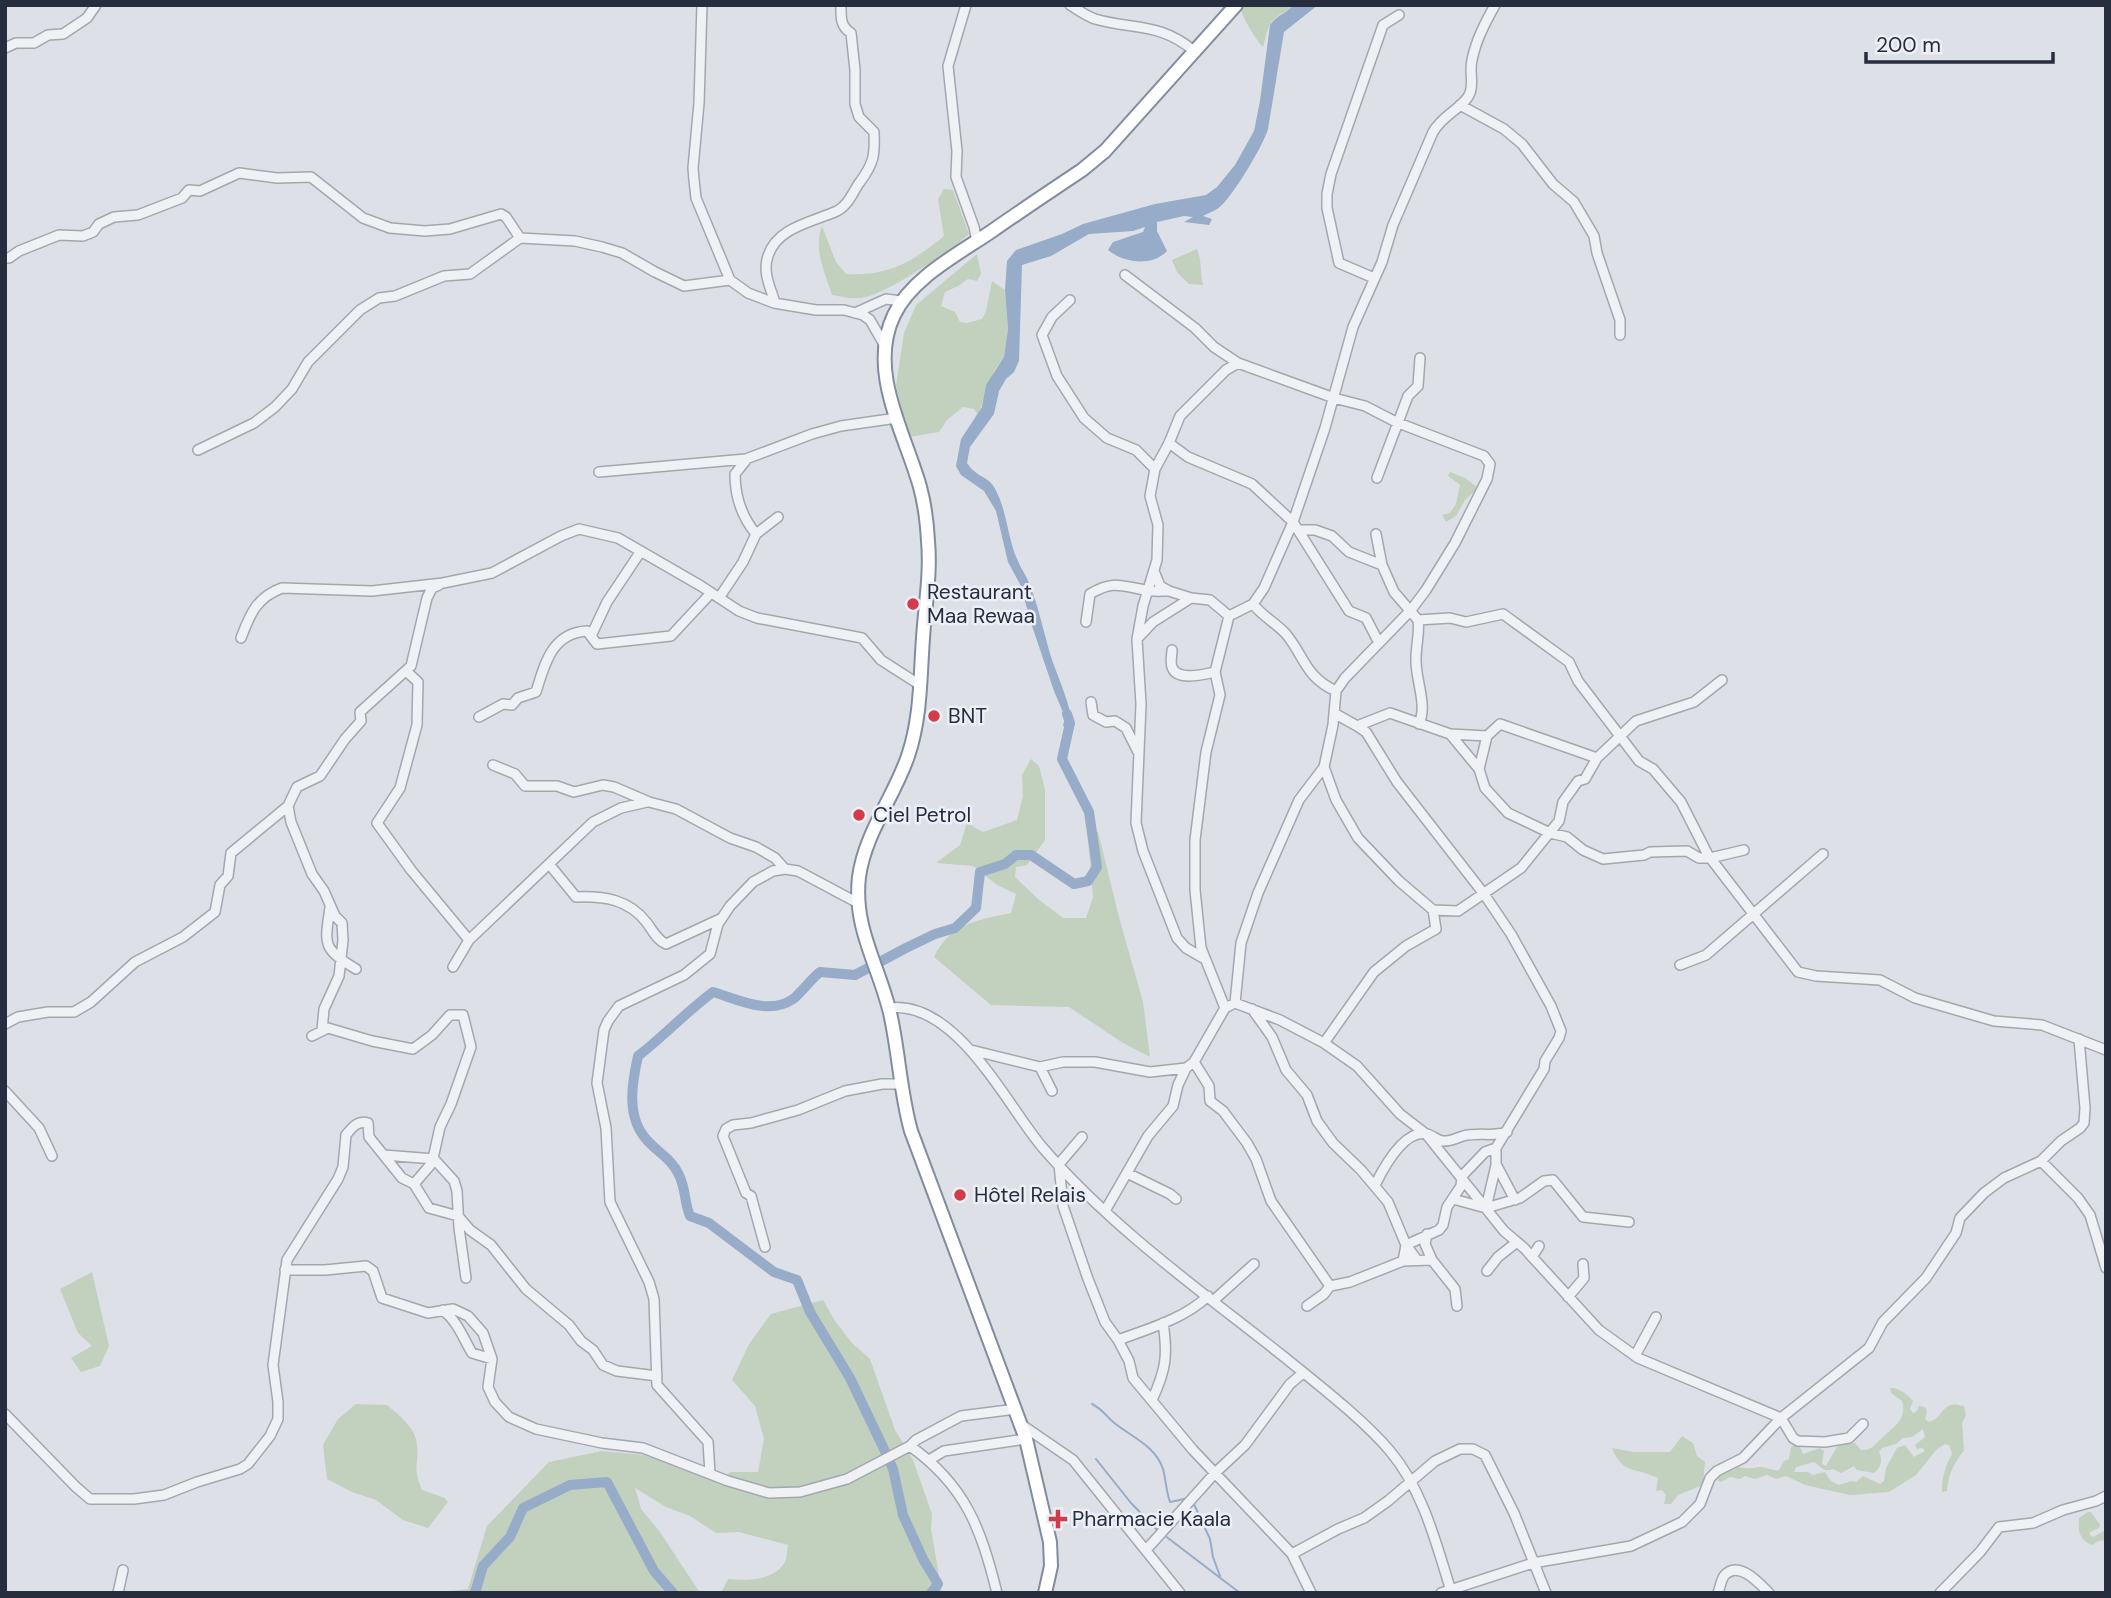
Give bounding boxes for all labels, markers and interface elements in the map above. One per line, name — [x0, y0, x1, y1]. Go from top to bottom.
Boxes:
scale bar — [1866, 21, 2053, 65]
text: 200 m — [1876, 31, 1941, 59]
place label: Restaurant Maa Rewaa — [927, 578, 1035, 630]
marker: Restaurant Maa Rewaa — [905, 596, 921, 612]
place label: BNT — [948, 702, 987, 730]
marker: BNT — [926, 708, 942, 724]
place label: Ciel Petrol — [873, 801, 971, 829]
marker: Ciel Petrol — [851, 807, 867, 823]
place label: Hôtel Relais — [974, 1181, 1086, 1209]
marker: Hôtel Relais — [952, 1187, 968, 1203]
place label: Pharmacie Kaala — [1072, 1505, 1231, 1533]
marker: Pharmacie Kaala — [1050, 1511, 1066, 1527]

